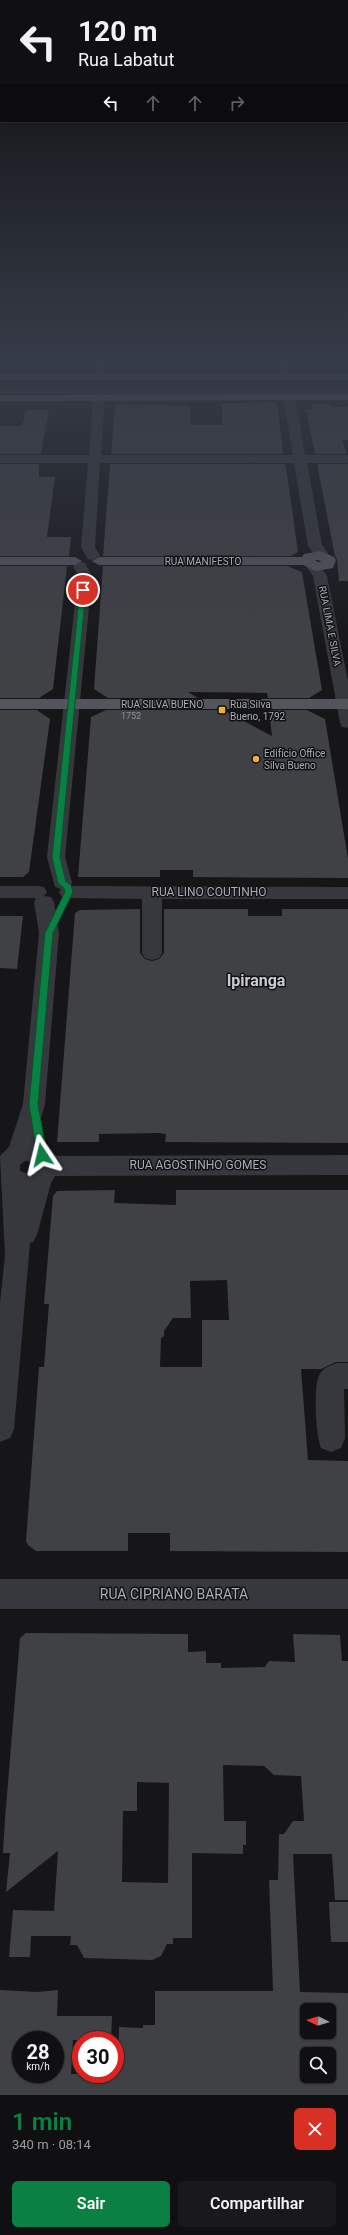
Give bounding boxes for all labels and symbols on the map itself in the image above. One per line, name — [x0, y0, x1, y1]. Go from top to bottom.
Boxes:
street label: RUA MANIFESTO — [165, 556, 241, 567]
pin — [66, 573, 100, 607]
street label: RUA LIMA E SILVA — [317, 585, 343, 667]
street label: RUA SILVA BUENO — [121, 699, 203, 710]
place label: Rua Silva Bueno, 1792 — [230, 699, 286, 722]
marker: Rua Silva Bueno, 1792 — [217, 705, 227, 715]
house number: 1752 — [121, 711, 141, 721]
place label: Edifício Office Silva Bueno — [264, 748, 325, 771]
marker: Edifício Office Silva Bueno — [251, 754, 261, 764]
street label: RUA LINO COUTINHO — [151, 885, 267, 899]
district label: Ipiranga — [227, 971, 286, 990]
position arrow — [21, 1134, 63, 1176]
street label: RUA AGOSTINHO GOMES — [130, 1158, 266, 1172]
street label: RUA CIPRIANO BARATA — [100, 1586, 248, 1602]
north arrow — [300, 2003, 336, 2039]
speed limit sign: 30 — [72, 2031, 124, 2083]

